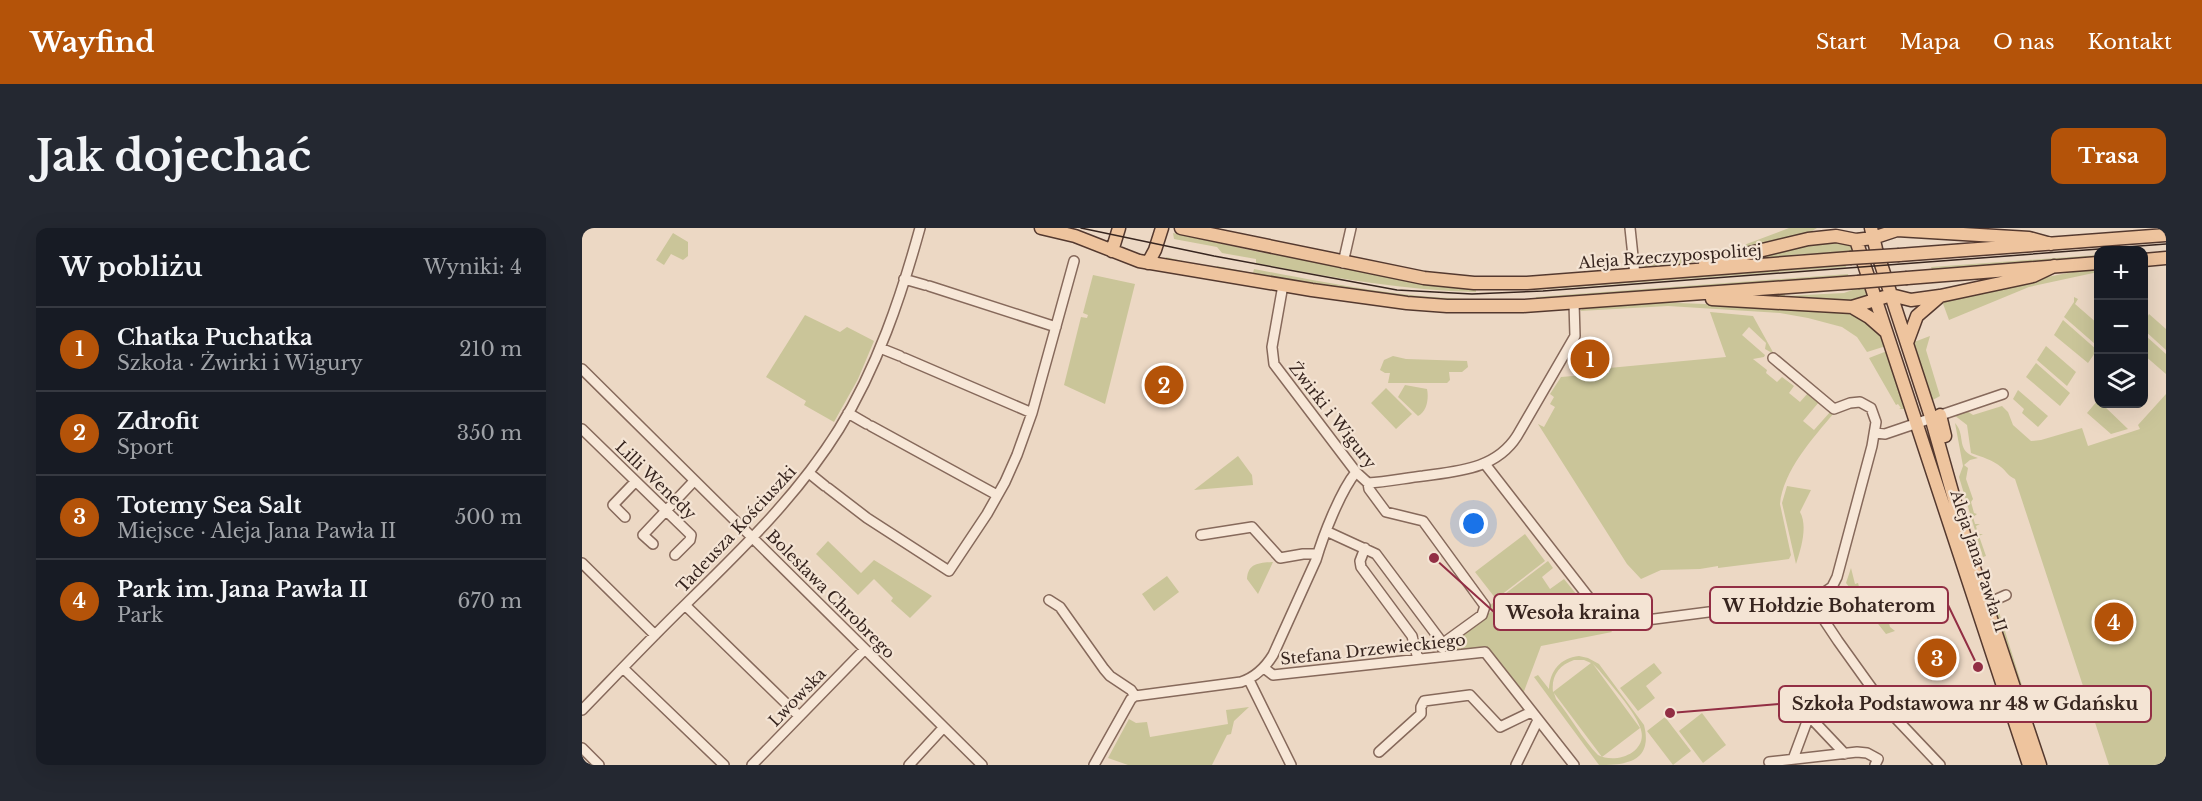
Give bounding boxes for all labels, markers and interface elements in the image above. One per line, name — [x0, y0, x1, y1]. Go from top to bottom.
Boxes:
text: Wayfind — [30, 25, 155, 60]
text: Start — [1816, 29, 1867, 55]
text: Mapa — [1900, 29, 1960, 55]
text: O nas — [1993, 29, 2055, 55]
text: Kontakt — [2088, 29, 2172, 55]
button: Trasa — [2051, 128, 2166, 184]
text: Jak dojechać — [36, 130, 311, 182]
street label: Aleja Rzeczypospolitej — [1577, 240, 1762, 272]
map controls — [2094, 246, 2148, 408]
button: + — [2094, 246, 2148, 300]
text: W pobliżu — [60, 251, 202, 283]
text: Wyniki: 4 — [424, 255, 522, 279]
button: − — [2094, 300, 2148, 354]
text: Chatka Puchatka — [117, 324, 313, 351]
pin: 1 — [1570, 336, 1610, 382]
text: 1 — [75, 337, 84, 361]
text: 210 m — [459, 337, 522, 361]
text: Szkoła · Żwirki i Wigury — [117, 351, 363, 375]
button: layers — [2094, 354, 2148, 408]
street label: Żwirki i Wigury — [1285, 358, 1381, 473]
pin: 2 — [1144, 362, 1184, 408]
text: Zdrofit — [117, 408, 199, 435]
text: 2 — [73, 421, 86, 445]
text: 350 m — [457, 421, 522, 445]
text: Sport — [117, 435, 174, 459]
street label: Lilli Wenedy — [611, 436, 701, 524]
street label: Tadeusza Kościuszki — [672, 461, 800, 597]
street label: Aleja Jana Pawła II — [1946, 486, 2011, 635]
text: Totemy Sea Salt — [117, 492, 302, 519]
text: 3 — [73, 505, 86, 529]
text: 500 m — [455, 505, 522, 529]
your location — [1459, 509, 1488, 538]
text: Miejsce · Aleja Jana Pawła II — [117, 519, 396, 543]
street label: Bolesława Chrobrego — [763, 526, 899, 662]
text: Park im. Jana Pawła II — [117, 576, 368, 603]
callout: W Hołdzie Bohaterom — [1710, 587, 1948, 623]
text: 4 — [73, 589, 86, 613]
text: 670 m — [458, 589, 522, 613]
callout: Wesoła kraina — [1494, 594, 1652, 630]
text: W Hołdzie Bohaterom — [1721, 595, 1936, 617]
pin: 4 — [2094, 600, 2134, 644]
text: Wesoła kraina — [1505, 602, 1641, 624]
text: Park — [117, 603, 163, 627]
street label: Stefana Drzewieckiego — [1279, 629, 1467, 669]
pin: 3 — [1918, 636, 1956, 680]
street label: Lwowska — [764, 663, 830, 731]
callout: Szkoła Podstawowa nr 48 w Gdańsku — [1779, 686, 2151, 722]
text: Szkoła Podstawowa nr 48 w Gdańsku — [1792, 693, 2138, 715]

